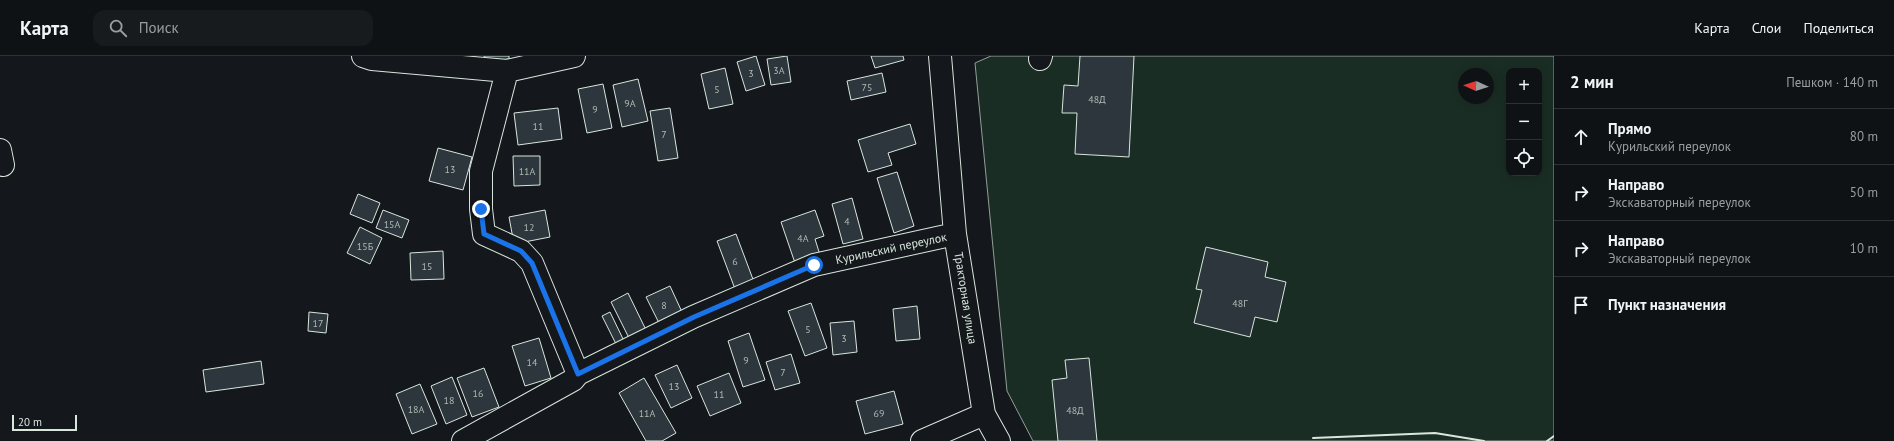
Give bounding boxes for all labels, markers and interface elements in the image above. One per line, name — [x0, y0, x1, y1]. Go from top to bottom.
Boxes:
search box — [93, 10, 373, 46]
text: Карта — [20, 16, 69, 40]
icon: search — [107, 17, 129, 39]
text: Поиск — [139, 18, 179, 37]
text: Карта — [1694, 19, 1730, 37]
text: Слои — [1752, 19, 1781, 37]
text: Поделиться — [1803, 19, 1874, 37]
house number: 3А — [773, 64, 785, 77]
house number: 3 — [748, 67, 754, 80]
north arrow — [1458, 68, 1494, 104]
map controls — [1506, 68, 1542, 176]
button: + — [1506, 68, 1542, 104]
text: 2 мин — [1570, 71, 1614, 93]
text: Пешком · 140 m — [1786, 74, 1878, 91]
house number: 75 — [862, 81, 872, 94]
house number: 5 — [714, 83, 720, 96]
house number: 48Д — [1088, 93, 1106, 106]
house number: 9А — [624, 97, 636, 110]
house number: 9 — [592, 103, 598, 116]
button: − — [1506, 104, 1542, 140]
text: Прямо — [1608, 119, 1651, 138]
house number: 11 — [533, 120, 543, 133]
icon: ahead — [1570, 126, 1592, 148]
house number: 7 — [661, 128, 667, 141]
text: 80 m — [1850, 128, 1878, 145]
text: Курильский переулок — [1608, 138, 1731, 155]
button: locate — [1506, 140, 1542, 176]
house number: 13 — [445, 163, 455, 176]
house number: 11А — [519, 165, 536, 178]
text: Направо — [1608, 175, 1664, 194]
icon: right — [1570, 182, 1592, 204]
text: 50 m — [1850, 184, 1878, 201]
text: Экскаваторный переулок — [1608, 194, 1751, 211]
route end — [472, 200, 490, 218]
house number: 4 — [844, 215, 850, 228]
house number: 15А — [384, 218, 401, 231]
house number: 12 — [524, 221, 534, 234]
street label: Курильский переулок — [834, 229, 948, 267]
text: Направо — [1608, 231, 1664, 250]
house number: 4А — [797, 232, 809, 245]
icon: right — [1570, 238, 1592, 260]
house number: 15Б — [357, 240, 374, 253]
text: 10 m — [1850, 240, 1878, 257]
text: Экскаваторный переулок — [1608, 250, 1751, 267]
street label: Тракторная улица — [951, 251, 981, 345]
house number: 6 — [732, 255, 738, 268]
route start — [805, 256, 823, 274]
house number: 15 — [422, 260, 432, 273]
icon: arrive — [1570, 294, 1592, 316]
text: Пункт назначения — [1608, 295, 1726, 314]
house number: 48Г — [1232, 297, 1248, 310]
house number: 8 — [661, 299, 667, 312]
house number: 17 — [313, 317, 323, 330]
house number: 5 — [805, 323, 811, 336]
house number: 3 — [841, 332, 847, 345]
house number: 9 — [743, 354, 749, 367]
house number: 14 — [527, 356, 538, 369]
house number: 7 — [780, 366, 786, 379]
house number: 13 — [669, 380, 679, 393]
house number: 16 — [473, 387, 483, 400]
house number: 11 — [714, 388, 724, 401]
house number: 18 — [444, 394, 454, 407]
house number: 18А — [408, 403, 425, 416]
house number: 48Д — [1066, 404, 1084, 417]
house number: 11А — [639, 407, 656, 420]
house number: 69 — [874, 407, 884, 420]
scale bar — [12, 413, 77, 432]
text: 20 m — [18, 415, 42, 429]

